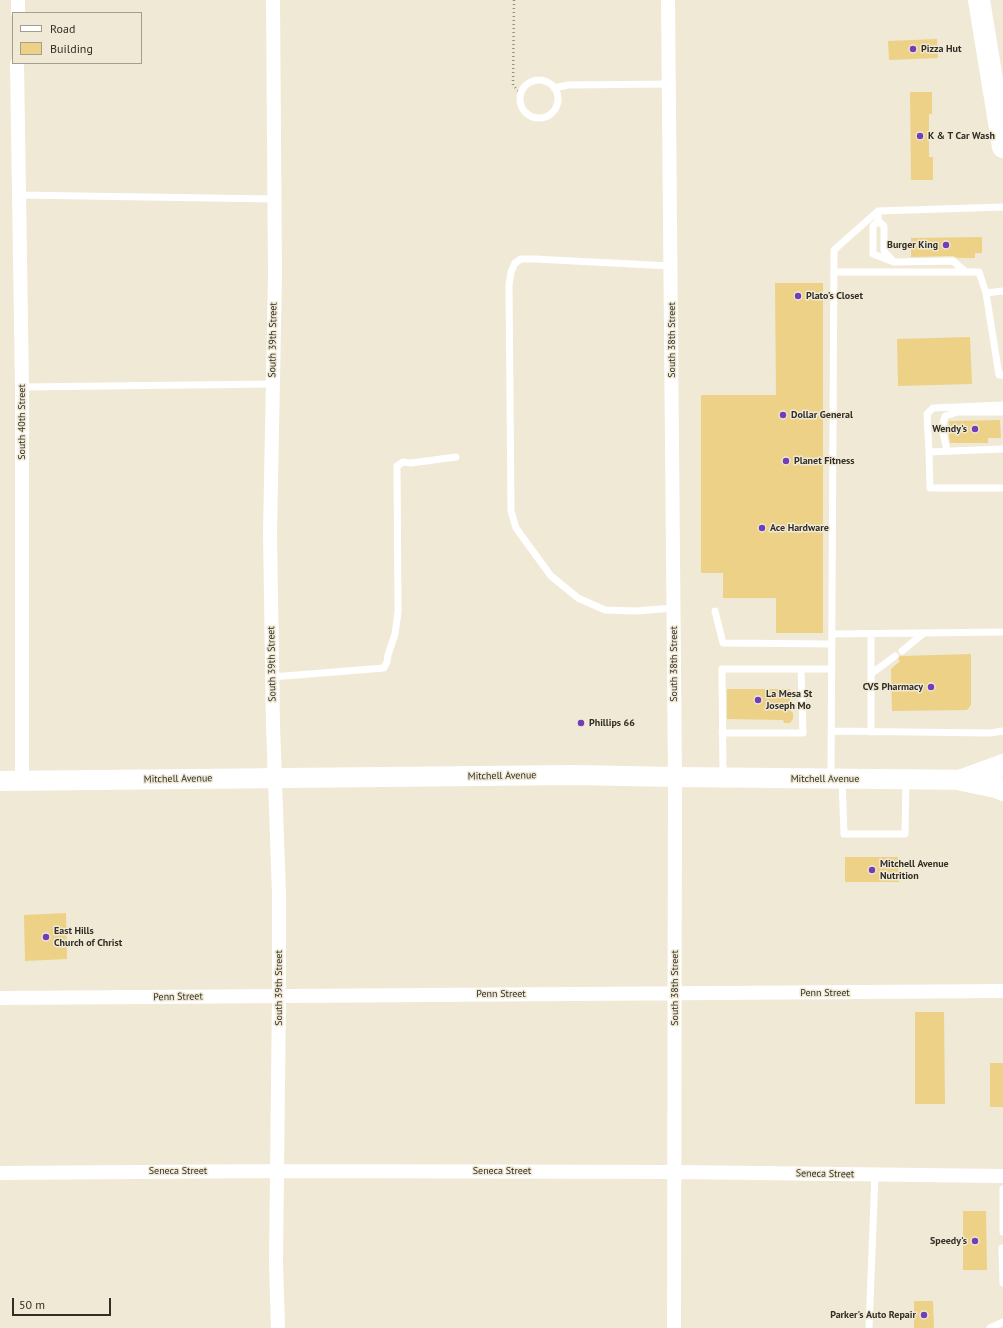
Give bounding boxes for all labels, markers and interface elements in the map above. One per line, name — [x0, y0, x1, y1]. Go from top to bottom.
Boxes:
legend — [12, 12, 142, 64]
text: Road — [50, 21, 75, 36]
text: Building — [50, 41, 93, 56]
place label: Pizza Hut — [921, 43, 961, 55]
marker: Pizza Hut — [908, 44, 918, 54]
place label: K & T Car Wash — [928, 130, 995, 142]
marker: K & T Car Wash — [915, 131, 925, 141]
place label: Burger King — [887, 239, 938, 251]
marker: Burger King — [941, 240, 951, 250]
place label: Plato's Closet — [806, 290, 863, 302]
marker: Plato's Closet — [793, 291, 803, 301]
street label: South 39th Street — [266, 302, 280, 378]
street label: South 38th Street — [666, 302, 678, 378]
street label: South 40th Street — [16, 384, 28, 460]
place label: Dollar General — [791, 409, 853, 421]
marker: Dollar General — [778, 410, 788, 420]
place label: Wendy's — [932, 423, 967, 435]
marker: Wendy's — [970, 424, 980, 434]
place label: Planet Fitness — [794, 455, 854, 467]
marker: Planet Fitness — [781, 456, 791, 466]
place label: Ace Hardware — [770, 522, 829, 534]
marker: Ace Hardware — [757, 523, 767, 533]
street label: South 39th Street — [265, 626, 279, 702]
street label: South 38th Street — [668, 626, 680, 702]
place label: CVS Pharmacy — [863, 681, 923, 693]
marker: CVS Pharmacy — [926, 682, 936, 692]
place label: La Mesa St Joseph Mo — [766, 688, 812, 712]
marker: La Mesa St Joseph Mo — [753, 695, 763, 705]
place label: Phillips 66 — [589, 717, 635, 729]
marker: Phillips 66 — [576, 718, 586, 728]
street label: Mitchell Avenue — [468, 769, 536, 783]
street label: Mitchell Avenue — [144, 772, 212, 786]
street label: Mitchell Avenue — [791, 773, 859, 785]
place label: Mitchell Avenue Nutrition — [880, 858, 949, 882]
marker: Mitchell Avenue Nutrition — [867, 865, 877, 875]
place label: East Hills Church of Christ — [54, 925, 122, 948]
marker: East Hills Church of Christ — [41, 932, 51, 942]
street label: South 39th Street — [273, 950, 285, 1026]
street label: South 38th Street — [669, 950, 681, 1026]
street label: Penn Street — [800, 987, 850, 999]
street label: Penn Street — [476, 988, 526, 1000]
street label: Penn Street — [153, 991, 203, 1003]
street label: Seneca Street — [149, 1165, 207, 1177]
street label: Seneca Street — [473, 1165, 531, 1177]
street label: Seneca Street — [796, 1167, 854, 1181]
place label: Speedy's — [930, 1235, 967, 1247]
marker: Speedy's — [970, 1236, 980, 1246]
scale bar — [14, 1290, 113, 1316]
text: 50 m — [19, 1297, 45, 1312]
place label: Parker's Auto Repair — [830, 1309, 916, 1321]
marker: Parker's Auto Repair — [919, 1310, 929, 1320]

